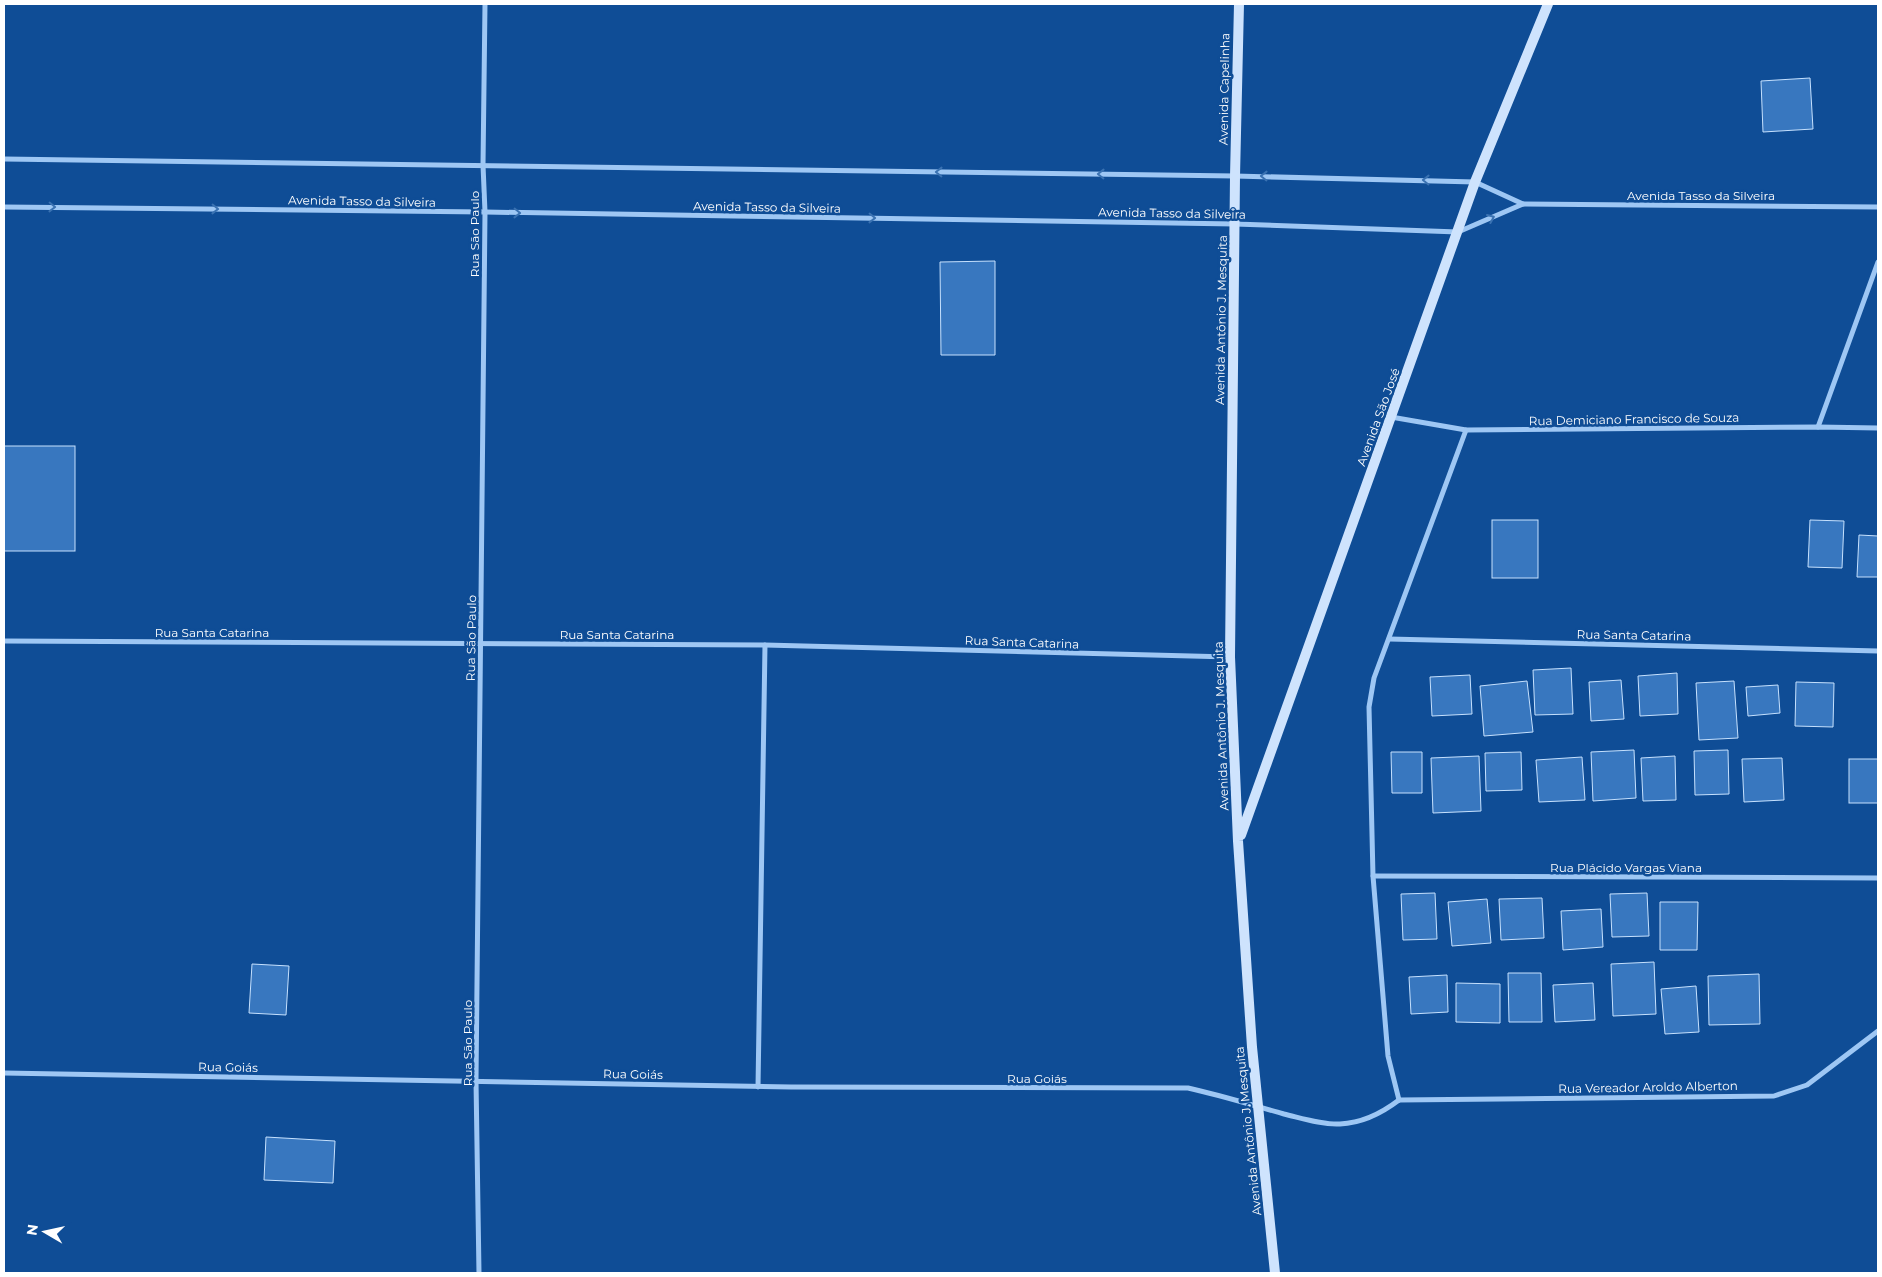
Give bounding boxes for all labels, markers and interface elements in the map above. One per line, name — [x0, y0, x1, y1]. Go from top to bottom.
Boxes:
street label: Avenida Capelinha — [1216, 33, 1232, 145]
one-way arrow — [935, 167, 942, 177]
one-way arrow — [1097, 169, 1105, 179]
one-way arrow — [1260, 171, 1268, 182]
one-way arrow — [1422, 175, 1430, 186]
street label: Avenida Tasso da Silveira — [1627, 188, 1775, 203]
street label: Rua São Paulo — [467, 191, 482, 277]
street label: Avenida Tasso da Silveira — [288, 192, 436, 210]
street label: Avenida Tasso da Silveira — [693, 198, 841, 216]
one-way arrow — [49, 202, 57, 212]
one-way arrow — [212, 204, 219, 214]
street label: Avenida Tasso da Silveira — [1098, 204, 1246, 222]
one-way arrow — [514, 207, 522, 218]
one-way arrow — [869, 213, 877, 224]
one-way arrow — [1486, 213, 1494, 223]
street label: Avenida Antônio J. Mesquita — [1212, 235, 1230, 405]
street label: Avenida São José — [1353, 366, 1403, 468]
street label: Rua Demiciano Francisco de Souza — [1529, 410, 1739, 428]
street label: Rua São Paulo — [463, 595, 479, 681]
street label: Rua Santa Catarina — [155, 625, 269, 640]
street label: Rua Santa Catarina — [1577, 626, 1691, 644]
street label: Rua Santa Catarina — [560, 627, 674, 642]
street label: Rua Santa Catarina — [964, 633, 1080, 651]
street label: Avenida Antônio J. Mesquita — [1211, 641, 1231, 811]
street label: Rua Plácido Vargas Viana — [1550, 860, 1702, 875]
street label: Rua São Paulo — [460, 1000, 475, 1086]
street label: Avenida Antônio J. Mesquita — [1232, 1046, 1264, 1216]
street label: Rua Goiás — [198, 1059, 258, 1075]
street label: Rua Goiás — [603, 1066, 663, 1082]
street label: Rua Goiás — [1007, 1071, 1067, 1086]
street label: Rua Vereador Aroldo Alberton — [1558, 1078, 1738, 1096]
north arrow — [20, 1207, 70, 1257]
text: N — [22, 1223, 42, 1237]

